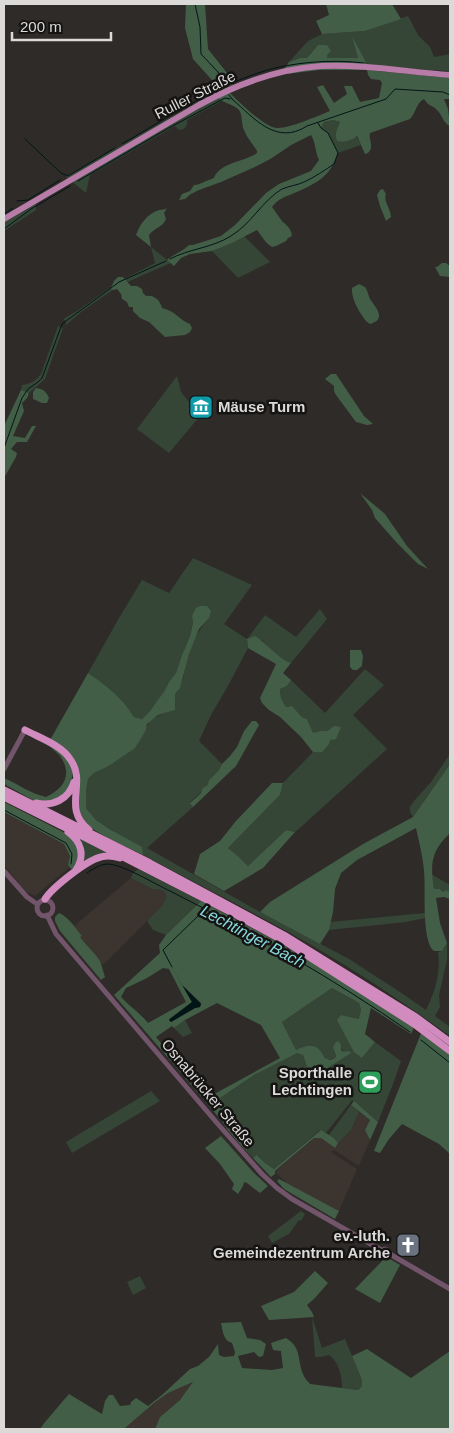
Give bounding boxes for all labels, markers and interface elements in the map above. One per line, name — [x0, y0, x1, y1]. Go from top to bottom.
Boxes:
scale bar — [12, 10, 111, 42]
text: 200 m — [20, 18, 62, 35]
street label: Ruller Straße — [152, 67, 238, 122]
museum icon: Mäuse Turm — [188, 394, 214, 420]
place label: Mäuse Turm — [218, 398, 305, 415]
water label: Lechtinger Bach — [198, 902, 308, 971]
street label: Osnabrücker Straße — [158, 1035, 258, 1150]
place label: Sporthalle Lechtingen — [272, 1064, 352, 1098]
sports icon: Sporthalle Lechtingen — [357, 1069, 383, 1095]
place label: ev.-luth. Gemeindezentrum Arche — [213, 1227, 390, 1261]
church icon: ev.-luth. Gemeindezentrum Arche — [395, 1232, 421, 1258]

